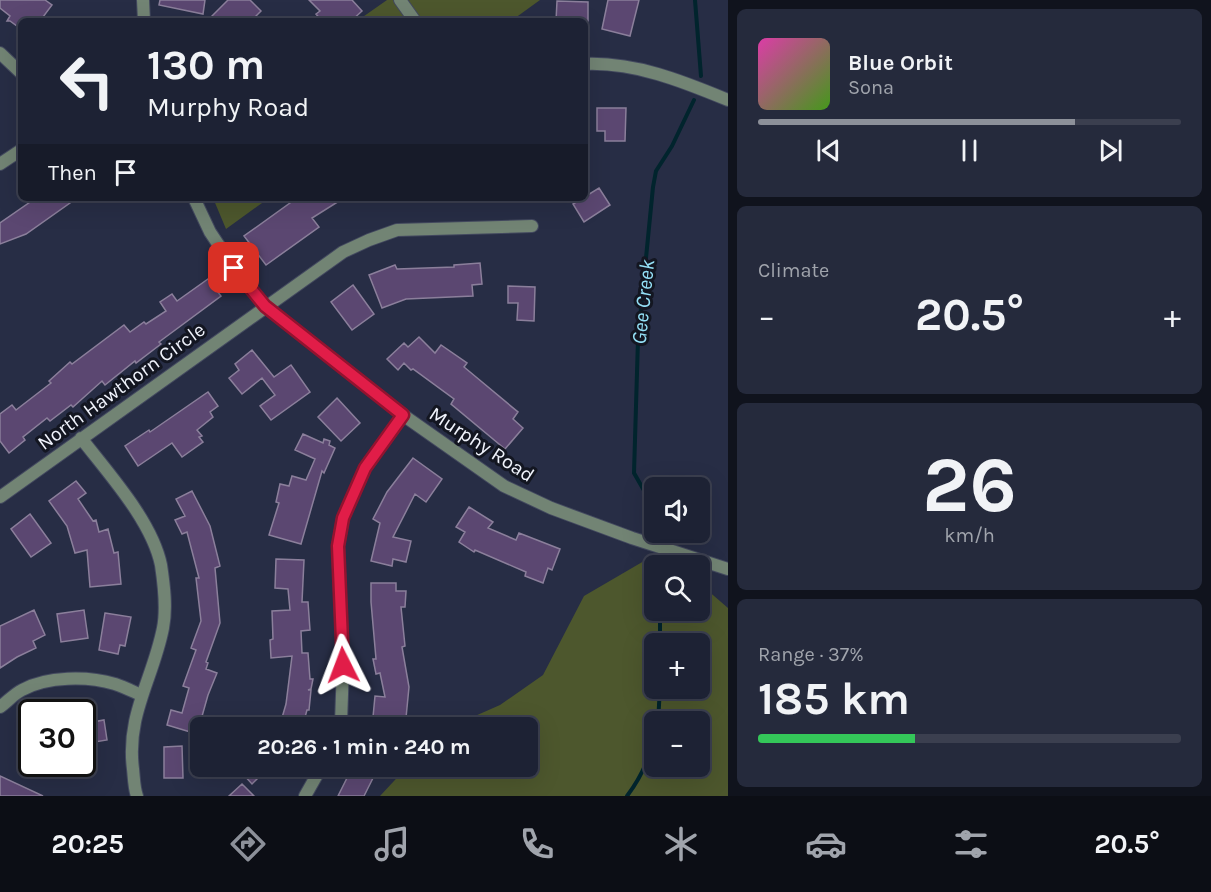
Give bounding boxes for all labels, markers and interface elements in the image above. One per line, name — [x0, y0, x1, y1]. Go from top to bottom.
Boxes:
text: 130 m — [147, 40, 265, 90]
icon: left — [48, 42, 126, 120]
text: Blue Orbit — [848, 50, 953, 76]
text: Sona — [848, 76, 894, 99]
text: Murphy Road — [147, 91, 309, 123]
icon: previous — [812, 134, 845, 167]
icon: pause — [953, 134, 986, 167]
icon: next — [1094, 134, 1127, 167]
icon: arrive — [109, 156, 142, 189]
text: Then — [48, 160, 97, 186]
pin — [208, 242, 259, 293]
icon: arrive — [217, 251, 250, 284]
water label: Gee Creek — [627, 258, 659, 346]
text: Climate — [758, 259, 829, 282]
text: 20.5° — [915, 289, 1024, 341]
text: − — [758, 297, 775, 335]
text: + — [1164, 297, 1181, 335]
street label: North Hawthorn Circle — [33, 318, 209, 455]
street label: Murphy Road — [425, 402, 538, 487]
text: 26 — [922, 439, 1017, 531]
map controls — [644, 477, 710, 777]
button: sound — [644, 477, 710, 543]
text: km/h — [944, 524, 995, 547]
button: search — [644, 555, 710, 621]
position arrow — [311, 633, 375, 697]
button: + — [644, 633, 710, 699]
text: Range · 37% — [758, 643, 864, 666]
text: 185 km — [758, 673, 910, 725]
speed limit sign: 30 — [18, 699, 96, 777]
button: − — [644, 711, 710, 777]
text: 20:26 · 1 min · 240 m — [257, 734, 471, 760]
icon: directions — [227, 823, 269, 865]
icon: music — [371, 823, 413, 865]
icon: phone — [516, 823, 558, 865]
icon: climate — [660, 823, 702, 865]
icon: car — [805, 823, 847, 865]
icon: filters — [950, 823, 992, 865]
text: 20:25 — [51, 828, 124, 860]
text: 20.5° — [1094, 828, 1160, 860]

